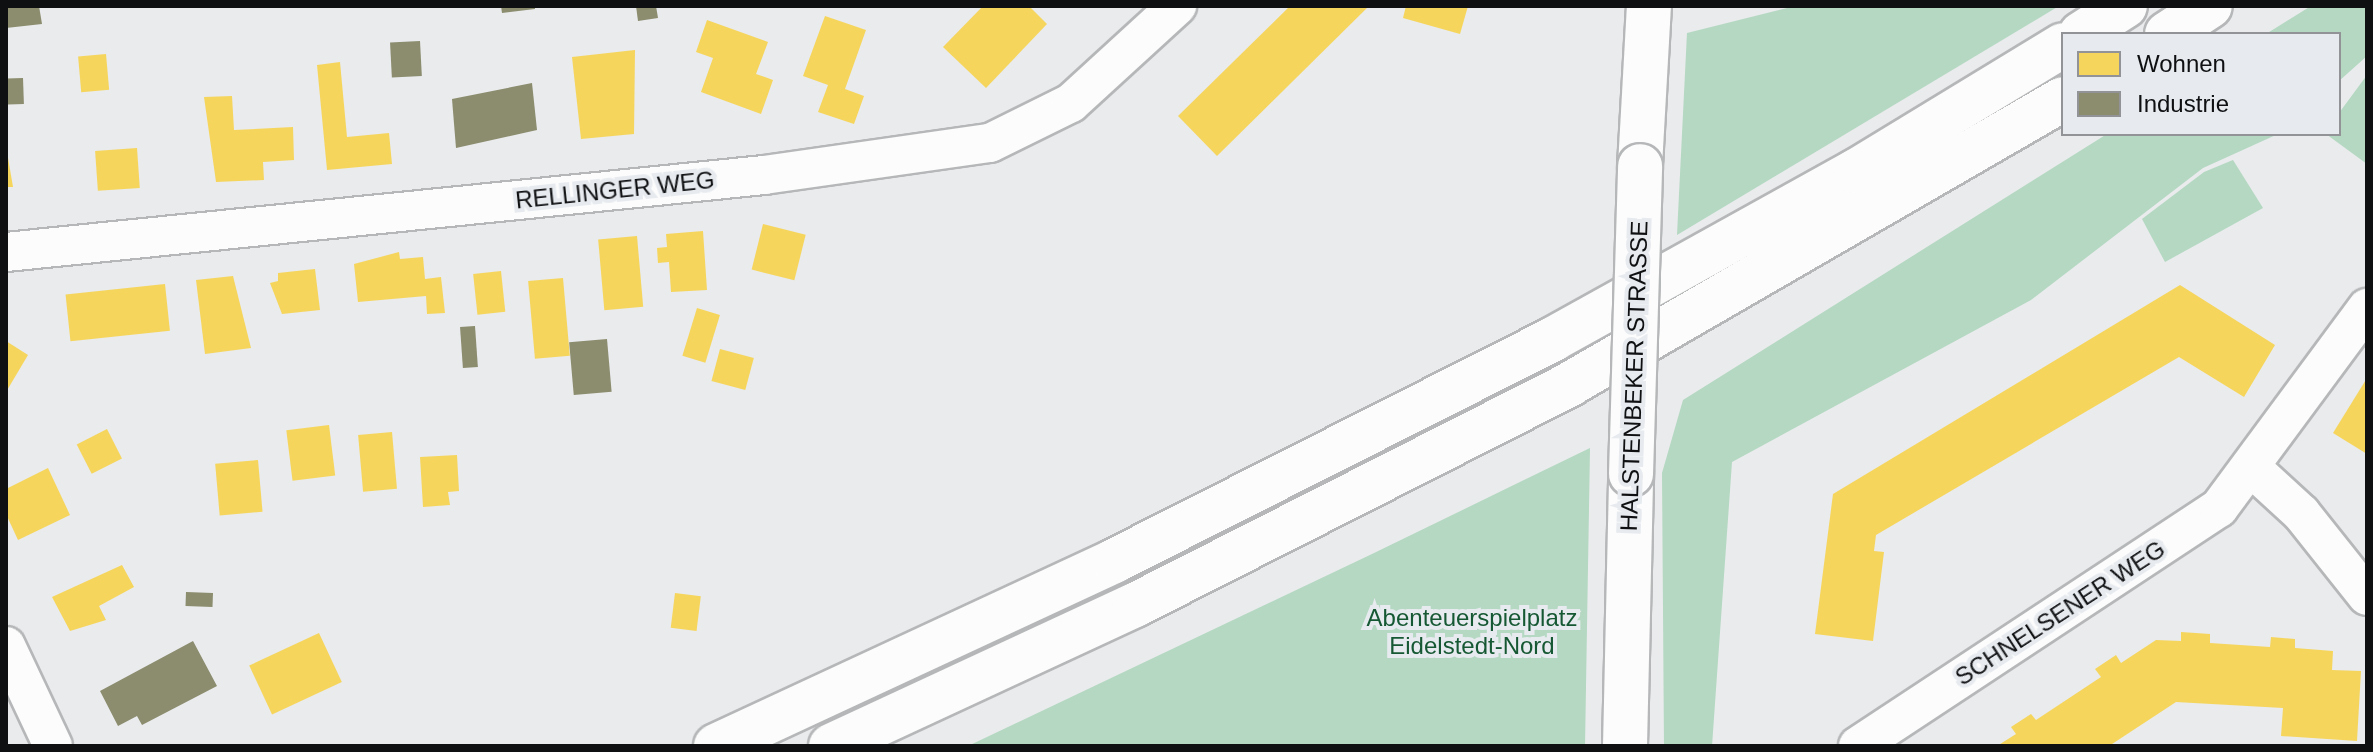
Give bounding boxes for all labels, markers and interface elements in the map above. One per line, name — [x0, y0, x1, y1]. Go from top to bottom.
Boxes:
legend — [2061, 32, 2341, 136]
text: Wohnen — [2137, 50, 2226, 77]
text: Industrie — [2137, 90, 2229, 117]
street label: RELLINGER WEG — [514, 165, 716, 215]
street label: HALSTENBEKER STRASSE — [1614, 220, 1654, 532]
street label: SCHNELSENER WEG — [1950, 534, 2170, 692]
park label: Abenteuerspielplatz Eidelstedt-Nord — [1367, 604, 1577, 660]

